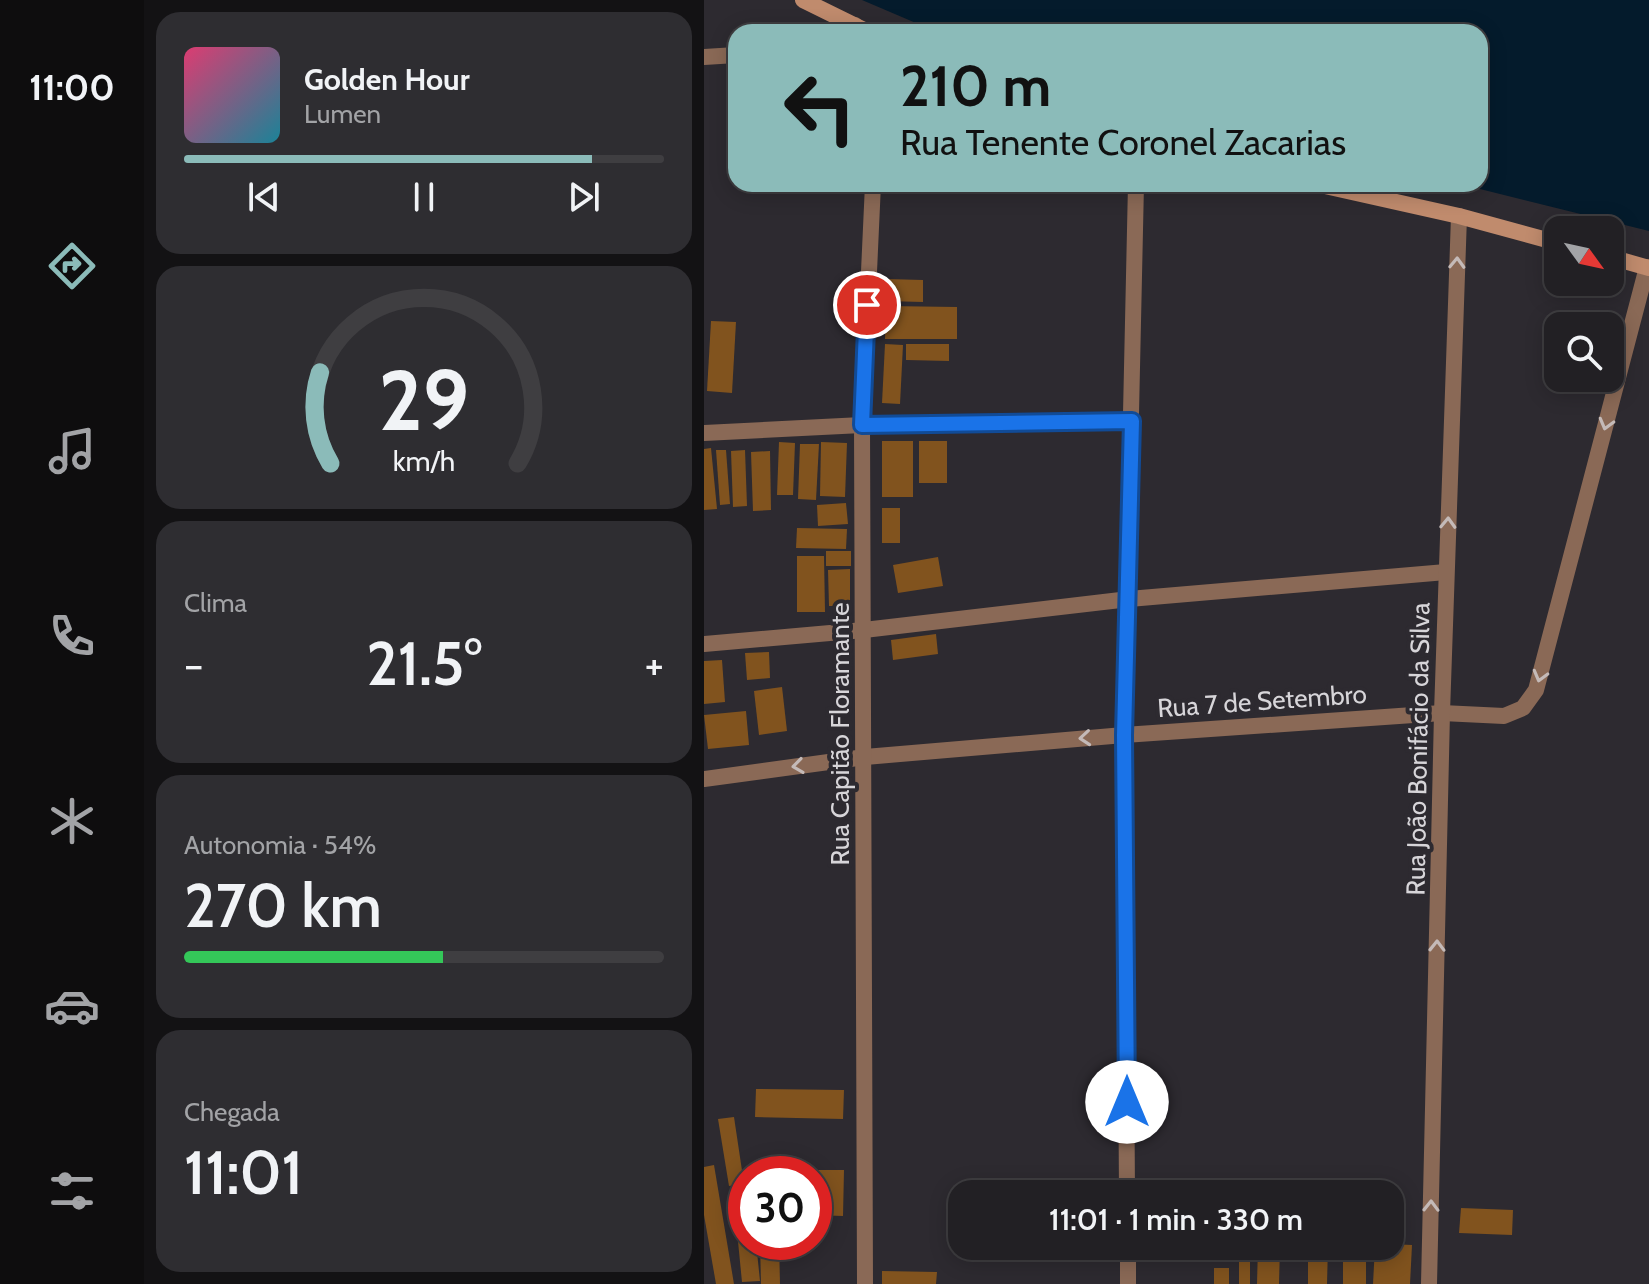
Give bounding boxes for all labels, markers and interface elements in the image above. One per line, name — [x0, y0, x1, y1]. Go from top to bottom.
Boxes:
text: 210 m — [900, 52, 1051, 120]
icon: left — [768, 56, 872, 160]
text: Golden Hour — [304, 61, 470, 98]
text: 11:00 — [29, 65, 115, 109]
text: Lumen — [304, 98, 381, 130]
text: Rua Tenente Coronel Zacarias — [900, 120, 1346, 164]
icon: previous — [242, 175, 286, 219]
icon: pause — [402, 175, 446, 219]
icon: next — [562, 175, 606, 219]
north arrow — [1544, 216, 1624, 296]
map controls — [1544, 216, 1624, 392]
icon: directions — [44, 238, 100, 294]
one-way arrow — [1449, 256, 1466, 269]
pin — [833, 271, 901, 339]
icon: arrive — [845, 283, 889, 327]
button: search — [1544, 312, 1624, 392]
text: 29 — [379, 349, 469, 450]
one-way arrow — [1598, 417, 1615, 431]
icon: music — [44, 423, 100, 479]
text: km/h — [393, 443, 455, 478]
one-way arrow — [1439, 516, 1456, 529]
text: Clima — [184, 587, 247, 619]
street label: Rua Capitão Floramante — [824, 602, 856, 866]
street label: Rua João Bonifácio da Silva — [1399, 602, 1437, 896]
icon: phone — [44, 608, 100, 664]
text: 21.5° — [366, 627, 482, 700]
text: − — [184, 638, 203, 691]
text: + — [645, 638, 664, 691]
one-way arrow — [1532, 668, 1549, 682]
street label: Rua 7 de Setembro — [1156, 678, 1368, 724]
one-way arrow — [1078, 729, 1091, 746]
one-way arrow — [791, 758, 804, 775]
icon: climate — [44, 793, 100, 849]
text: Autonomia · 54% — [184, 829, 376, 861]
text: 270 km — [184, 869, 382, 942]
one-way arrow — [1428, 939, 1445, 952]
icon: car — [44, 978, 100, 1034]
position arrow — [1085, 1060, 1169, 1144]
text: Chegada — [184, 1096, 280, 1128]
text: 11:01 — [184, 1136, 303, 1209]
speed limit sign: 30 — [728, 1156, 832, 1260]
icon: filters — [44, 1163, 100, 1219]
one-way arrow — [1422, 1199, 1439, 1212]
text: 11:01 · 1 min · 330 m — [1049, 1201, 1303, 1238]

